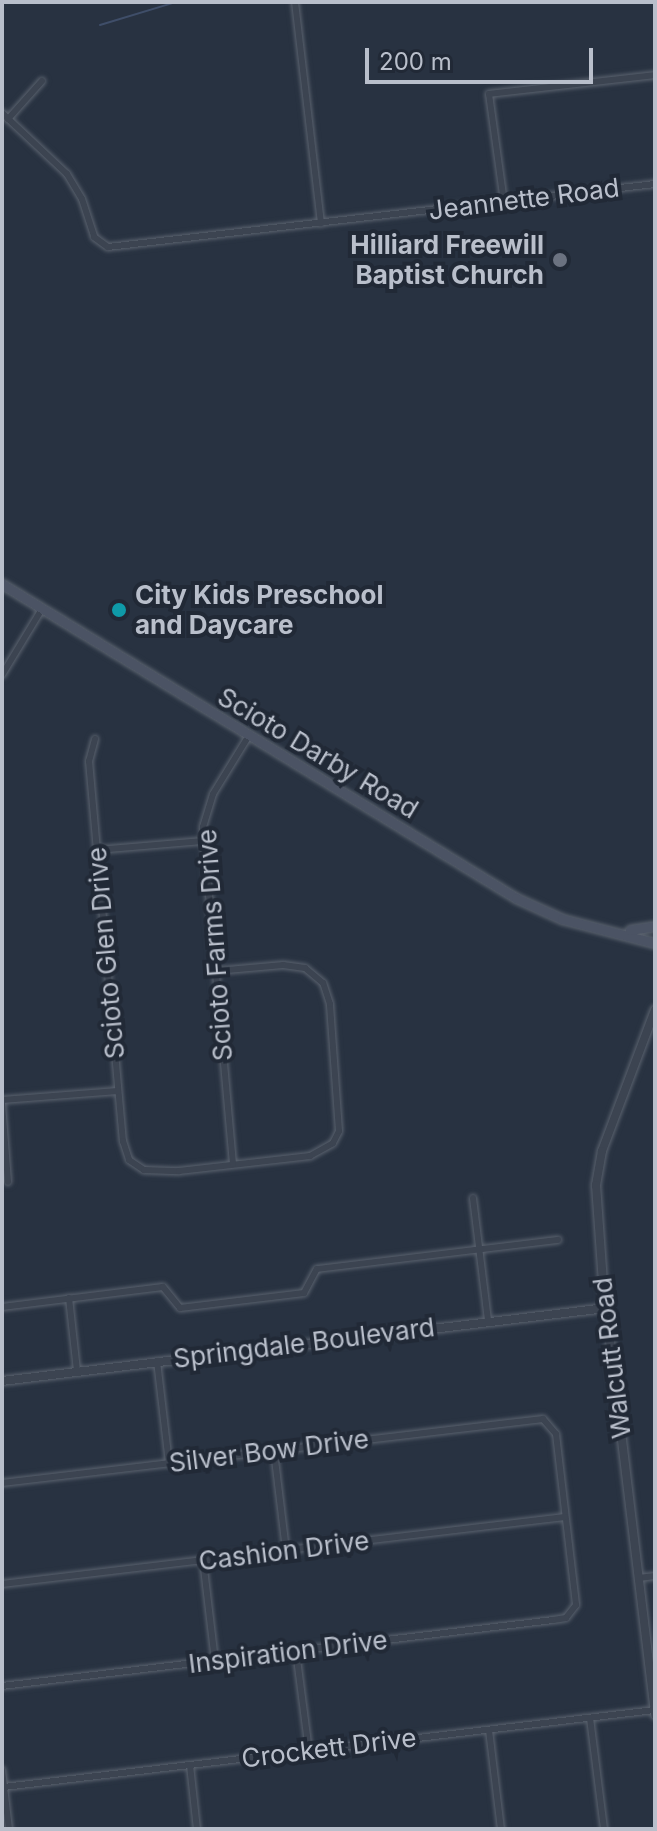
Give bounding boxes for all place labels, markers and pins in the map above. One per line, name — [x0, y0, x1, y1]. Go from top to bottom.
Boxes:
place label: Hilliard Freewill Baptist Church — [350, 229, 544, 290]
marker: Hilliard Freewill Baptist Church — [551, 251, 569, 269]
place label: City Kids Preschool and Daycare — [135, 579, 383, 640]
marker: City Kids Preschool and Daycare — [110, 601, 128, 619]

